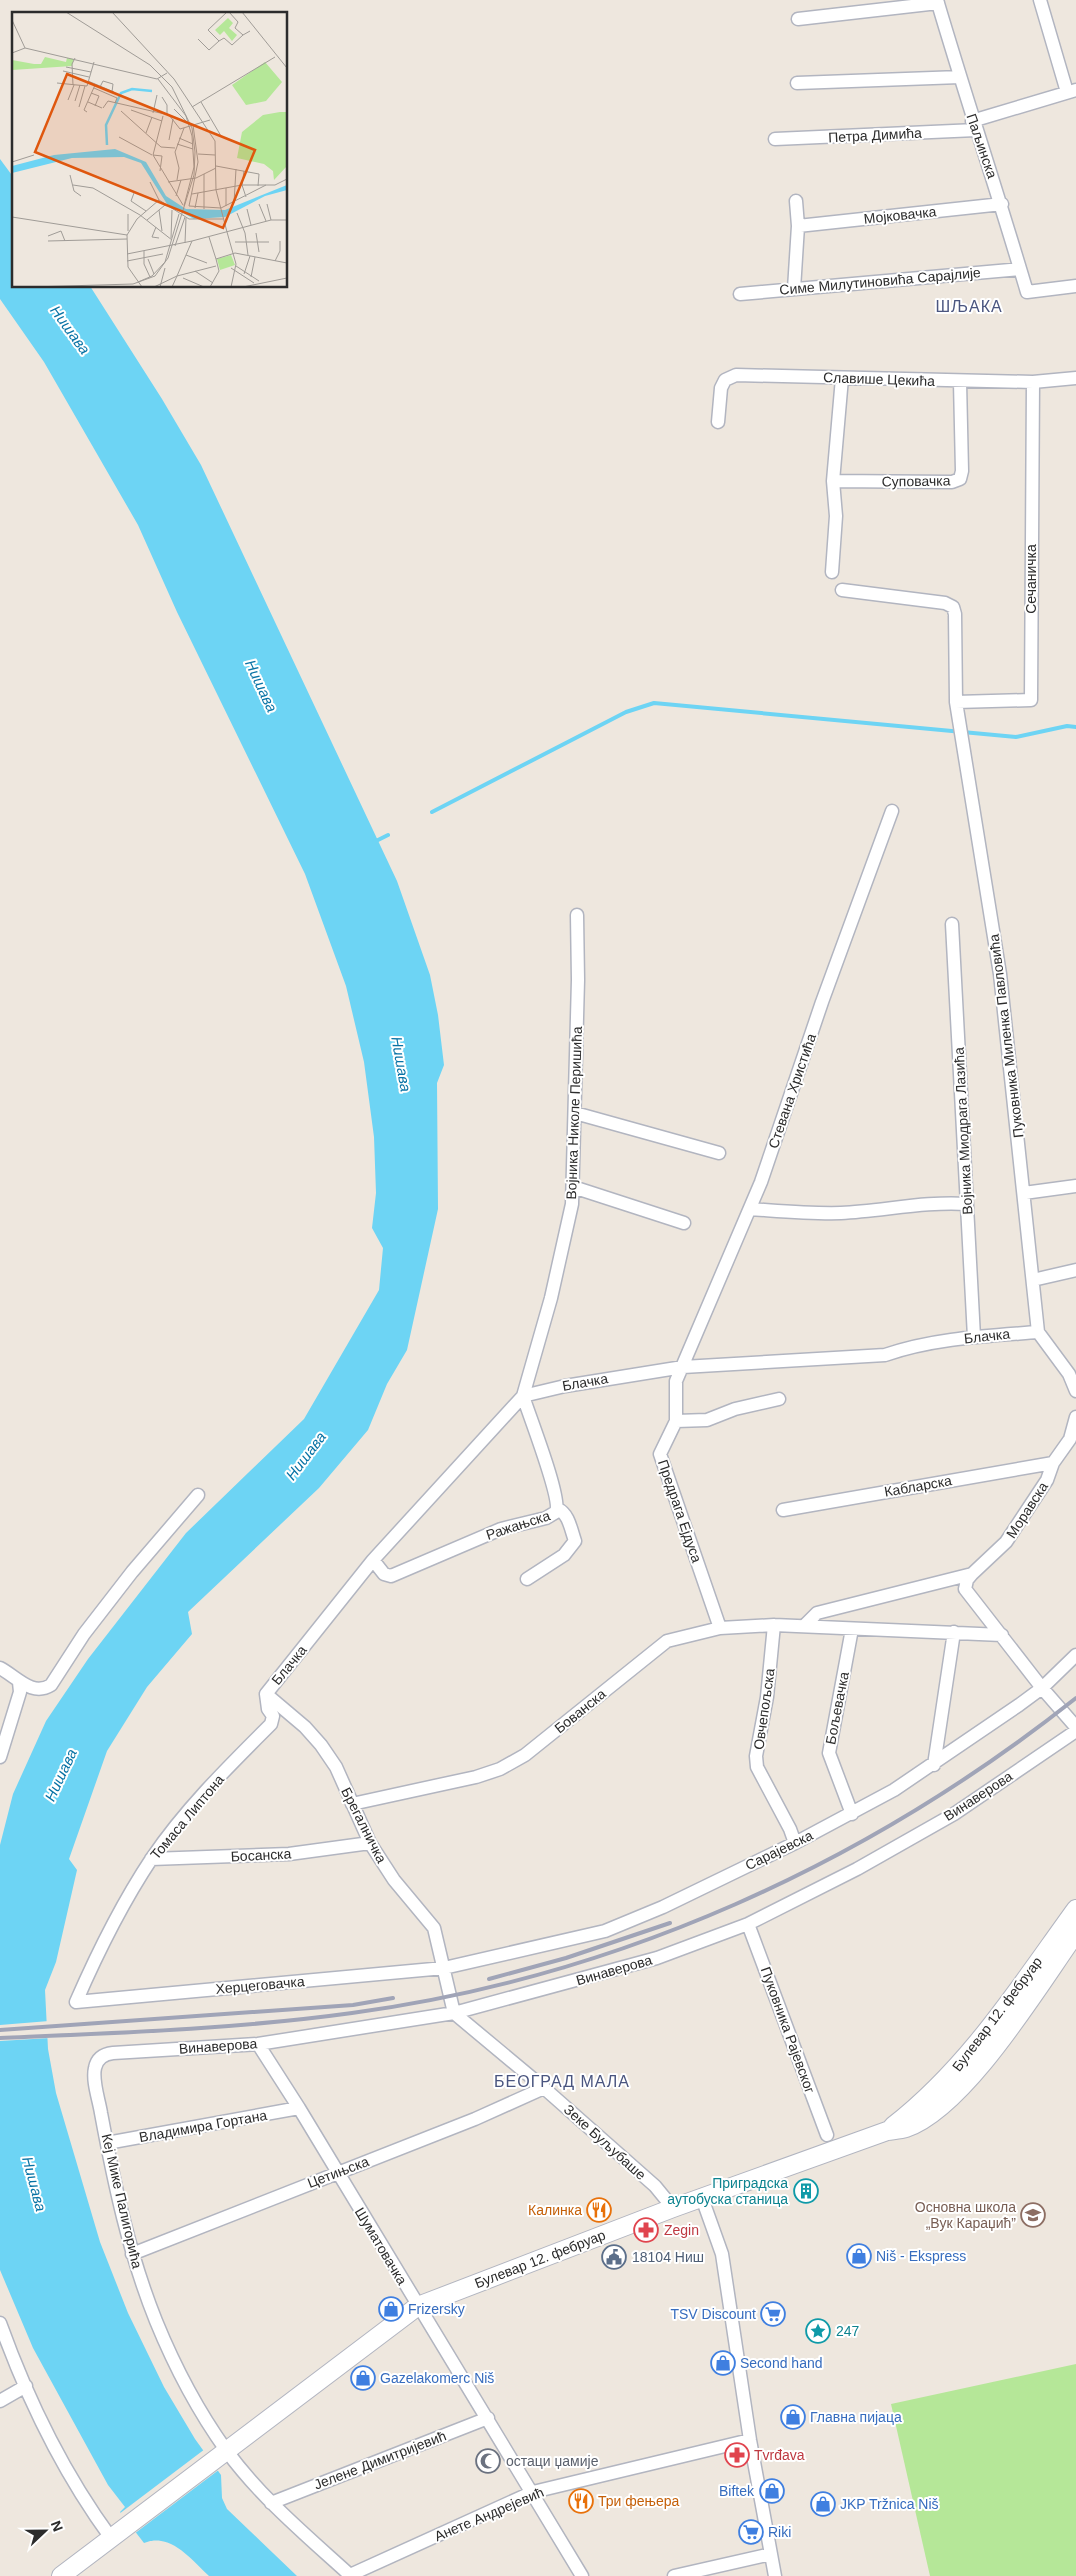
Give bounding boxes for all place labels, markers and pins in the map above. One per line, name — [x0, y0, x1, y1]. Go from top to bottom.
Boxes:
place label: Приградска аутобуска станица — [667, 2175, 788, 2207]
building icon: Приградска аутобуска станица — [793, 2178, 819, 2204]
restaurant icon: Калинка — [586, 2197, 612, 2223]
place label: Основна школа „Вук Караџић” — [915, 2199, 1016, 2231]
place label: Калинка — [528, 2202, 582, 2218]
school or university icon: Основна школа „Вук Караџић” — [1020, 2202, 1046, 2228]
pharmacy icon: Zegin — [633, 2217, 659, 2243]
place label: Zegin — [664, 2222, 699, 2238]
shop icon: Niš - Ekspress — [846, 2243, 872, 2269]
public building icon: 18104 Ниш — [601, 2244, 627, 2270]
place label: Niš - Ekspress — [876, 2248, 966, 2264]
place label: 18104 Ниш — [632, 2249, 704, 2265]
shop icon: Frizersky — [378, 2296, 404, 2322]
place label: Frizersky — [408, 2301, 465, 2317]
supermarket icon: TSV Discount — [760, 2301, 786, 2327]
place label: TSV Discount — [670, 2306, 756, 2322]
place icon: 247 — [805, 2318, 831, 2344]
place label: 247 — [836, 2323, 860, 2339]
shop icon: Second hand — [710, 2350, 736, 2376]
place label: Second hand — [740, 2355, 823, 2371]
shop icon: Gazelakomerc Niš — [350, 2365, 376, 2391]
place label: Gazelakomerc Niš — [380, 2370, 494, 2386]
shop icon: Главна пијаца — [780, 2404, 806, 2430]
place label: Главна пијаца — [810, 2409, 902, 2425]
pharmacy icon: Tvrđava — [724, 2442, 750, 2468]
place label: Tvrđava — [754, 2447, 805, 2463]
mosque icon: остаци џамије — [475, 2448, 501, 2474]
place label: остаци џамије — [506, 2453, 599, 2469]
shop icon: Biftek — [759, 2478, 785, 2504]
place label: Biftek — [719, 2483, 755, 2499]
restaurant icon: Три фењера — [568, 2488, 594, 2514]
shop icon: JKP Tržnica Niš — [810, 2491, 836, 2517]
place label: Три фењера — [598, 2493, 680, 2509]
place label: JKP Tržnica Niš — [840, 2496, 939, 2512]
supermarket icon: Riki — [738, 2519, 764, 2545]
place label: Riki — [768, 2524, 791, 2540]

